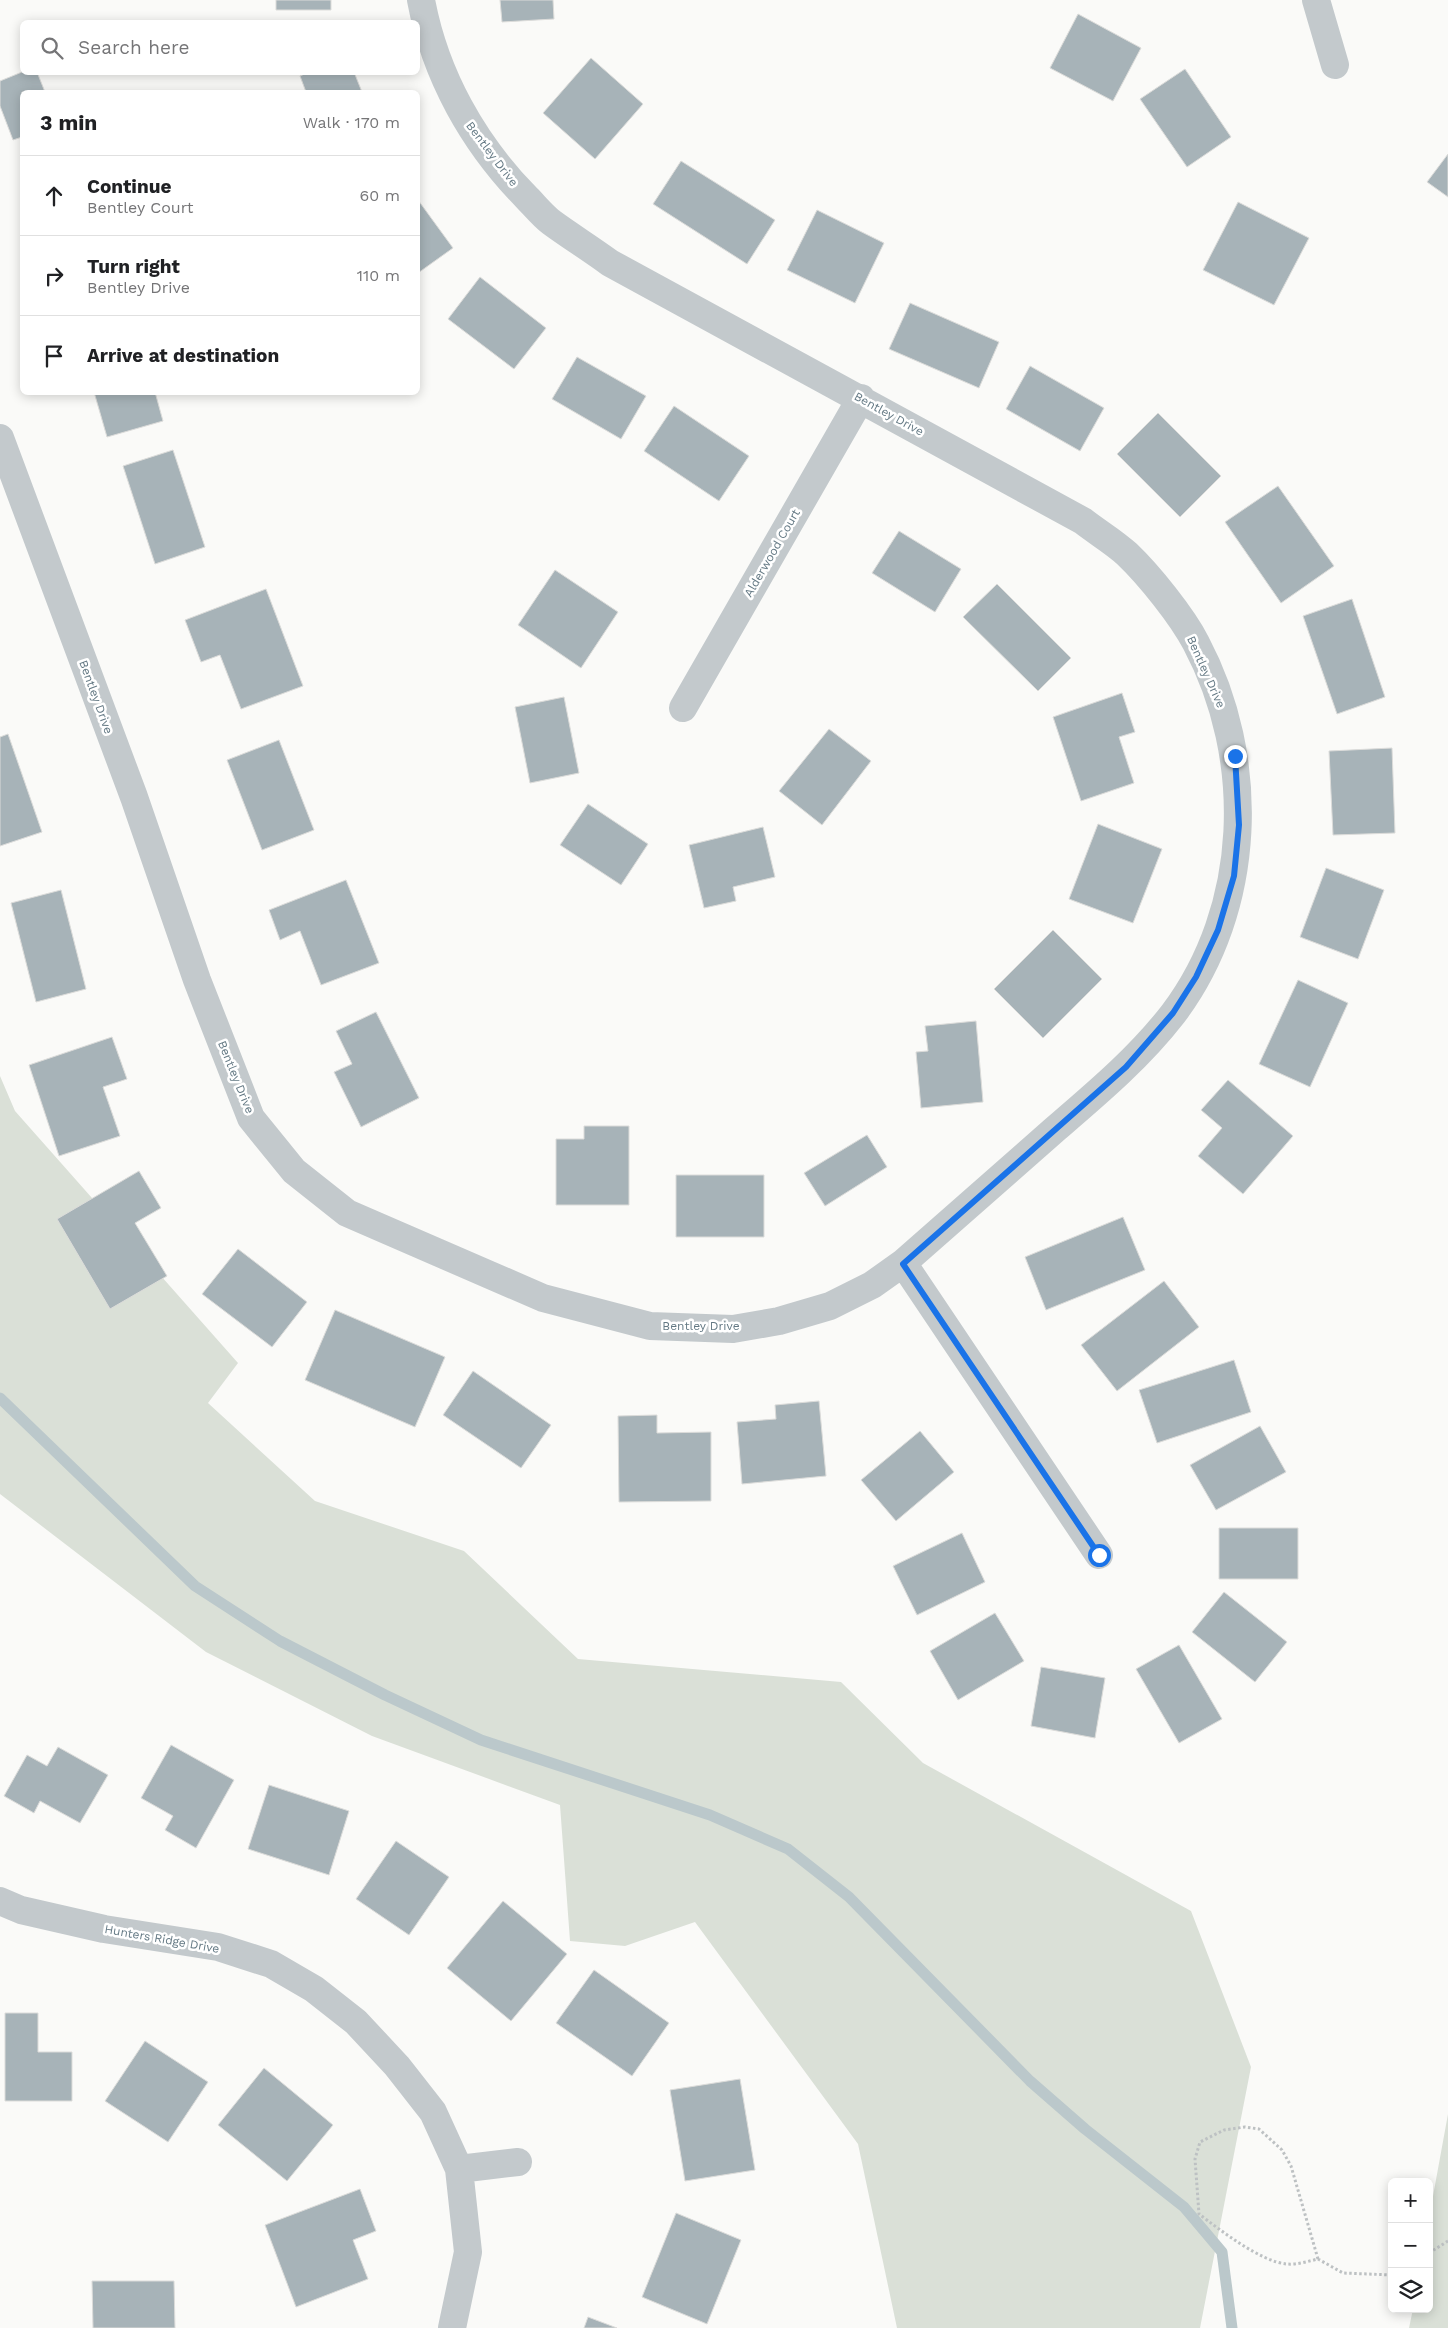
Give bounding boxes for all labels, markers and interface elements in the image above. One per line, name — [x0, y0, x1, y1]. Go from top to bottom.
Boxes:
search box — [20, 20, 420, 75]
icon: search — [38, 34, 66, 62]
text: Search here — [78, 36, 189, 59]
text: 3 min — [40, 110, 97, 135]
text: Walk · 170 m — [303, 113, 400, 132]
street label: Bentley Drive — [463, 119, 521, 189]
text: Continue — [87, 175, 171, 198]
icon: ahead — [40, 182, 68, 210]
text: 60 m — [360, 186, 400, 205]
text: Bentley Court — [87, 198, 193, 217]
text: Turn right — [87, 255, 180, 278]
icon: right — [40, 262, 68, 290]
text: 110 m — [357, 266, 400, 285]
text: Bentley Drive — [87, 278, 190, 297]
icon: arrive — [40, 342, 68, 370]
text: Arrive at destination — [87, 344, 279, 367]
street label: Bentley Drive — [852, 389, 926, 439]
street label: Alderwood Court — [741, 507, 803, 599]
street label: Bentley Drive — [1184, 634, 1228, 710]
street label: Bentley Drive — [76, 658, 116, 736]
route end — [1224, 745, 1247, 768]
street label: Bentley Drive — [215, 1039, 257, 1116]
street label: Bentley Drive — [662, 1319, 740, 1333]
route start — [1088, 1544, 1111, 1567]
street label: Hunters Ridge Drive — [103, 1922, 221, 1956]
map controls — [1388, 2178, 1433, 2313]
button: + — [1388, 2178, 1433, 2223]
button: − — [1388, 2223, 1433, 2268]
button: layers — [1388, 2268, 1433, 2313]

